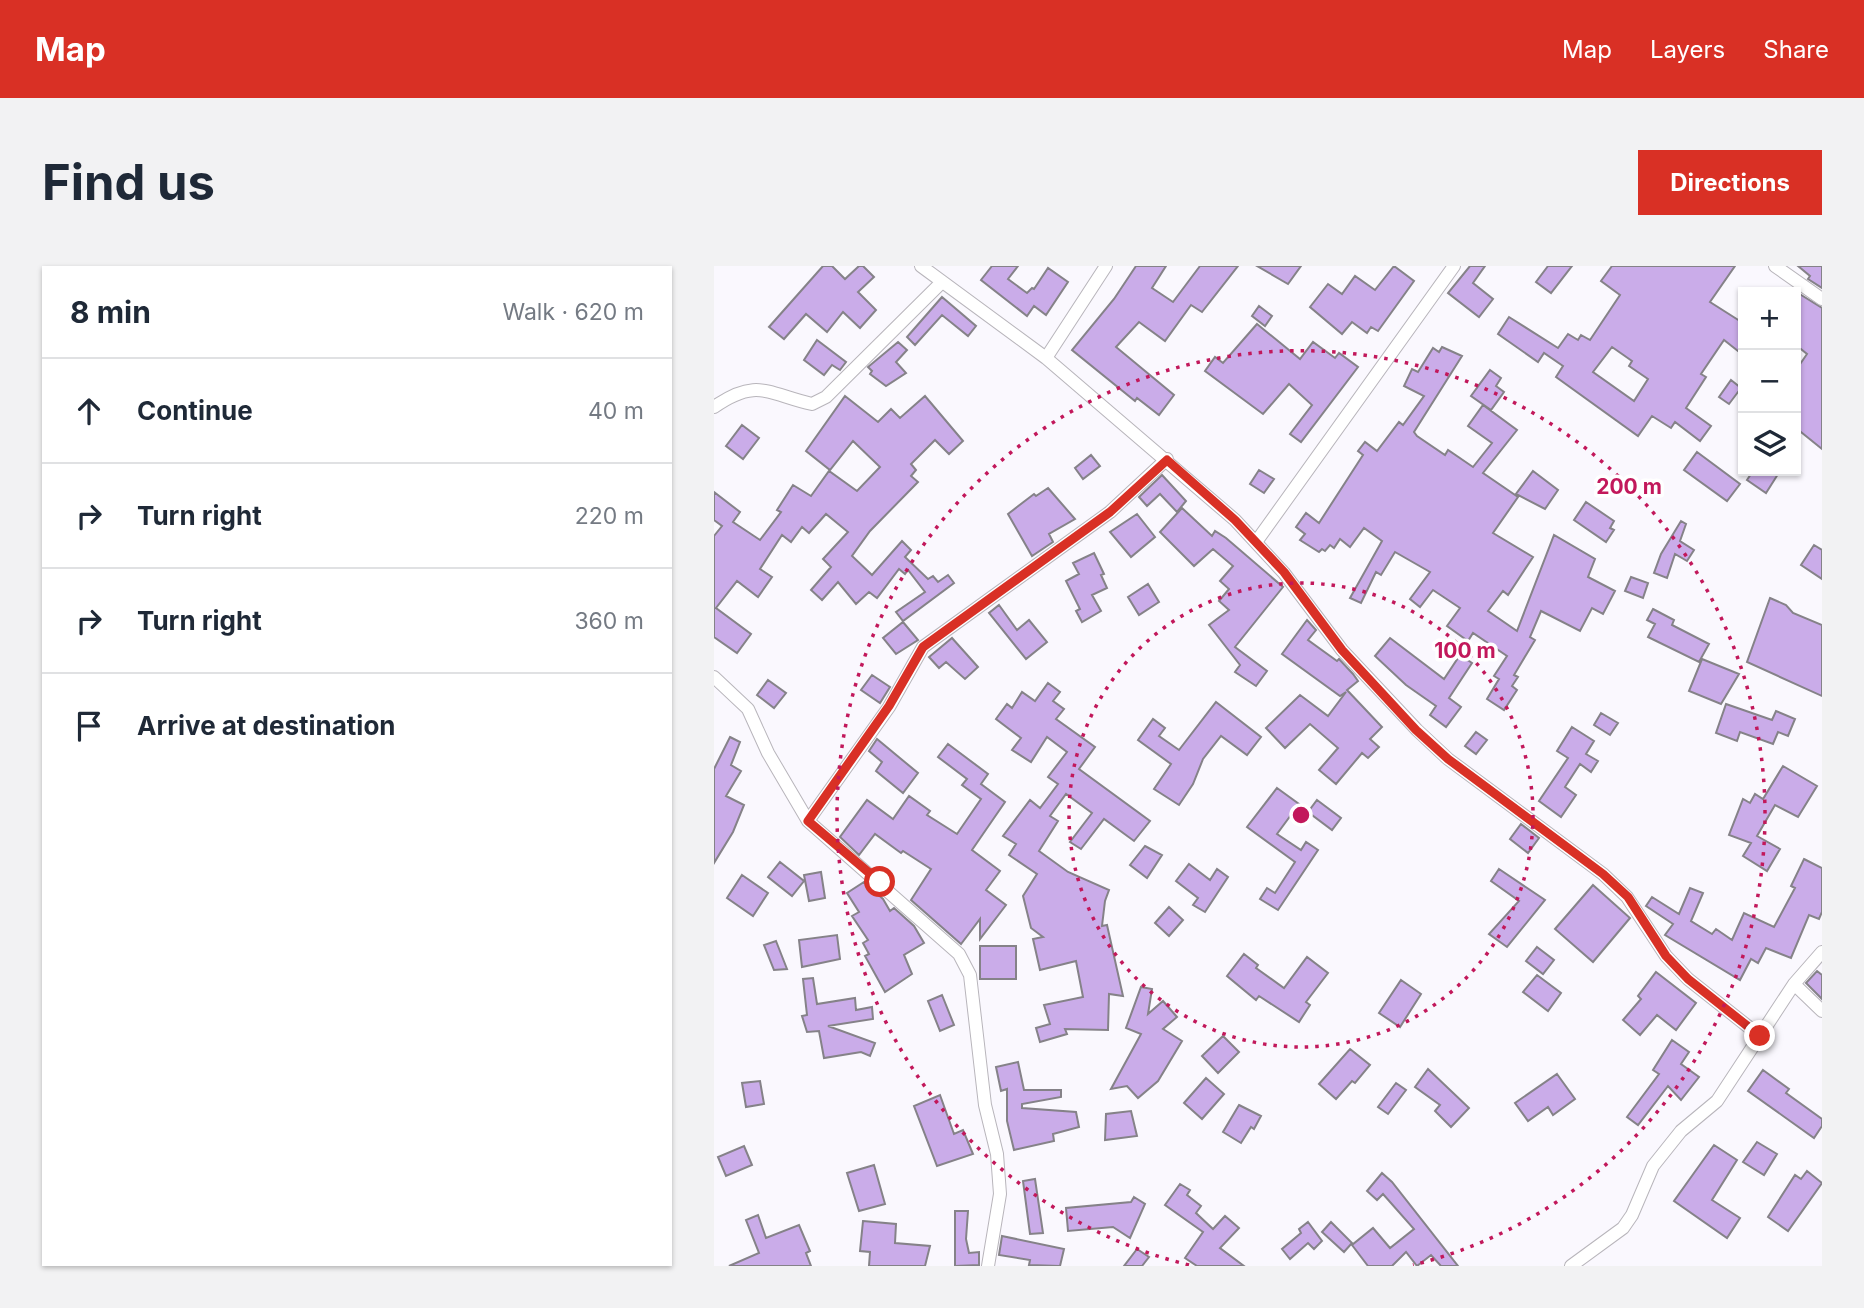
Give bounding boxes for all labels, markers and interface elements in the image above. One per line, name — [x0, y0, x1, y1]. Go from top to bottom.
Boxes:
text: Map — [35, 29, 106, 69]
text: Map — [1562, 35, 1612, 64]
text: Layers — [1650, 35, 1725, 64]
text: Share — [1763, 35, 1829, 64]
button: Directions — [1638, 150, 1822, 215]
text: Find us — [42, 153, 215, 212]
map controls — [1738, 287, 1801, 476]
button: + — [1738, 287, 1801, 350]
text: 8 min — [70, 294, 151, 330]
text: Walk · 620 m — [502, 298, 644, 326]
button: − — [1738, 350, 1801, 413]
icon: ahead — [70, 392, 108, 430]
text: Continue — [137, 395, 253, 426]
text: 40 m — [588, 397, 644, 425]
button: layers — [1738, 413, 1801, 476]
text: 200 m — [1596, 474, 1662, 499]
icon: right — [70, 497, 108, 535]
text: Turn right — [137, 500, 262, 531]
text: 220 m — [575, 502, 644, 530]
icon: right — [70, 602, 108, 640]
text: Turn right — [137, 605, 262, 636]
text: 360 m — [574, 607, 644, 635]
text: 100 m — [1434, 638, 1496, 663]
icon: arrive — [70, 707, 108, 745]
text: Arrive at destination — [137, 710, 396, 741]
centre of rings — [1289, 803, 1313, 827]
route start — [864, 866, 895, 897]
route end — [1744, 1020, 1775, 1051]

